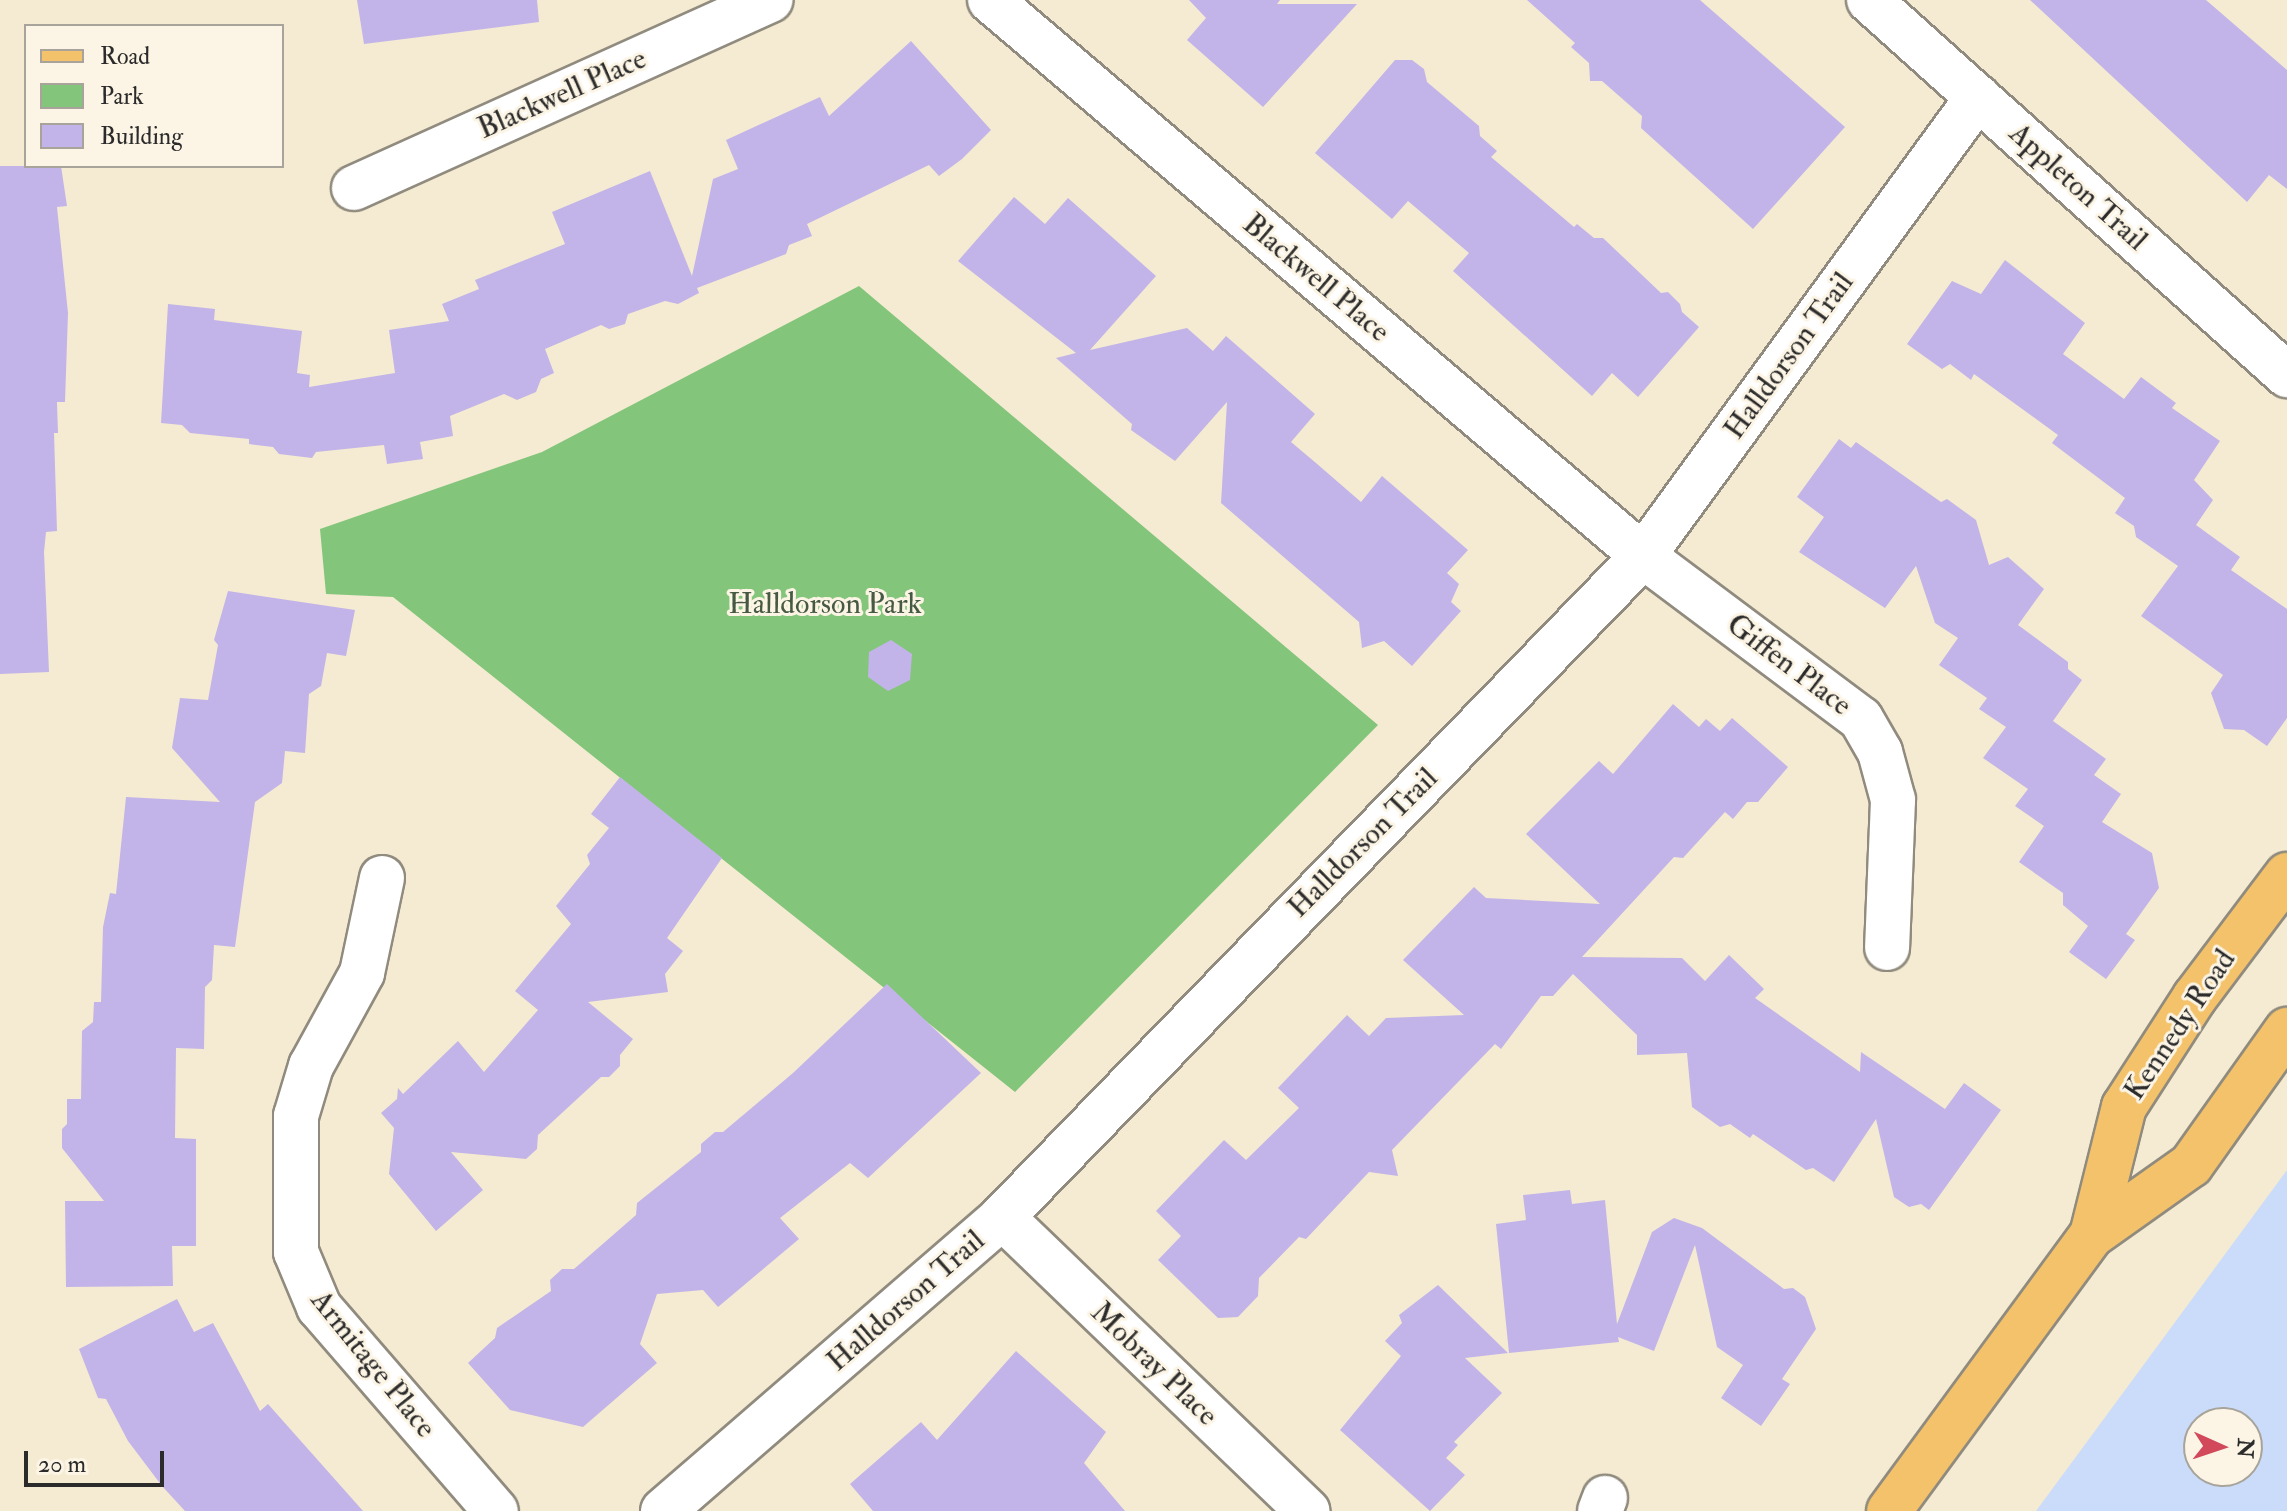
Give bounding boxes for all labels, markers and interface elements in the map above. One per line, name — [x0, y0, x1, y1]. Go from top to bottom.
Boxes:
legend — [24, 24, 284, 168]
text: Road — [100, 41, 150, 72]
street label: Blackwell Place — [472, 41, 652, 147]
text: Park — [100, 81, 144, 112]
street label: Appleton Trail — [2002, 116, 2154, 258]
text: Building — [100, 121, 183, 152]
street label: Blackwell Place — [1235, 206, 1397, 350]
street label: Halldorson Trail — [1716, 266, 1862, 446]
park label: Halldorson Park — [728, 586, 922, 622]
street label: Giffen Place — [1720, 606, 1858, 724]
street label: Halldorson Trail — [1281, 761, 1445, 925]
street label: Kennedy Road — [2117, 943, 2243, 1107]
street label: Halldorson Trail — [820, 1223, 992, 1379]
street label: Armitage Place — [303, 1283, 443, 1445]
street label: Mobray Place — [1083, 1295, 1225, 1433]
north arrow — [2183, 1407, 2263, 1487]
scale bar — [28, 1435, 168, 1485]
text: N — [2230, 1438, 2259, 1459]
text: 20 m — [38, 1449, 86, 1480]

